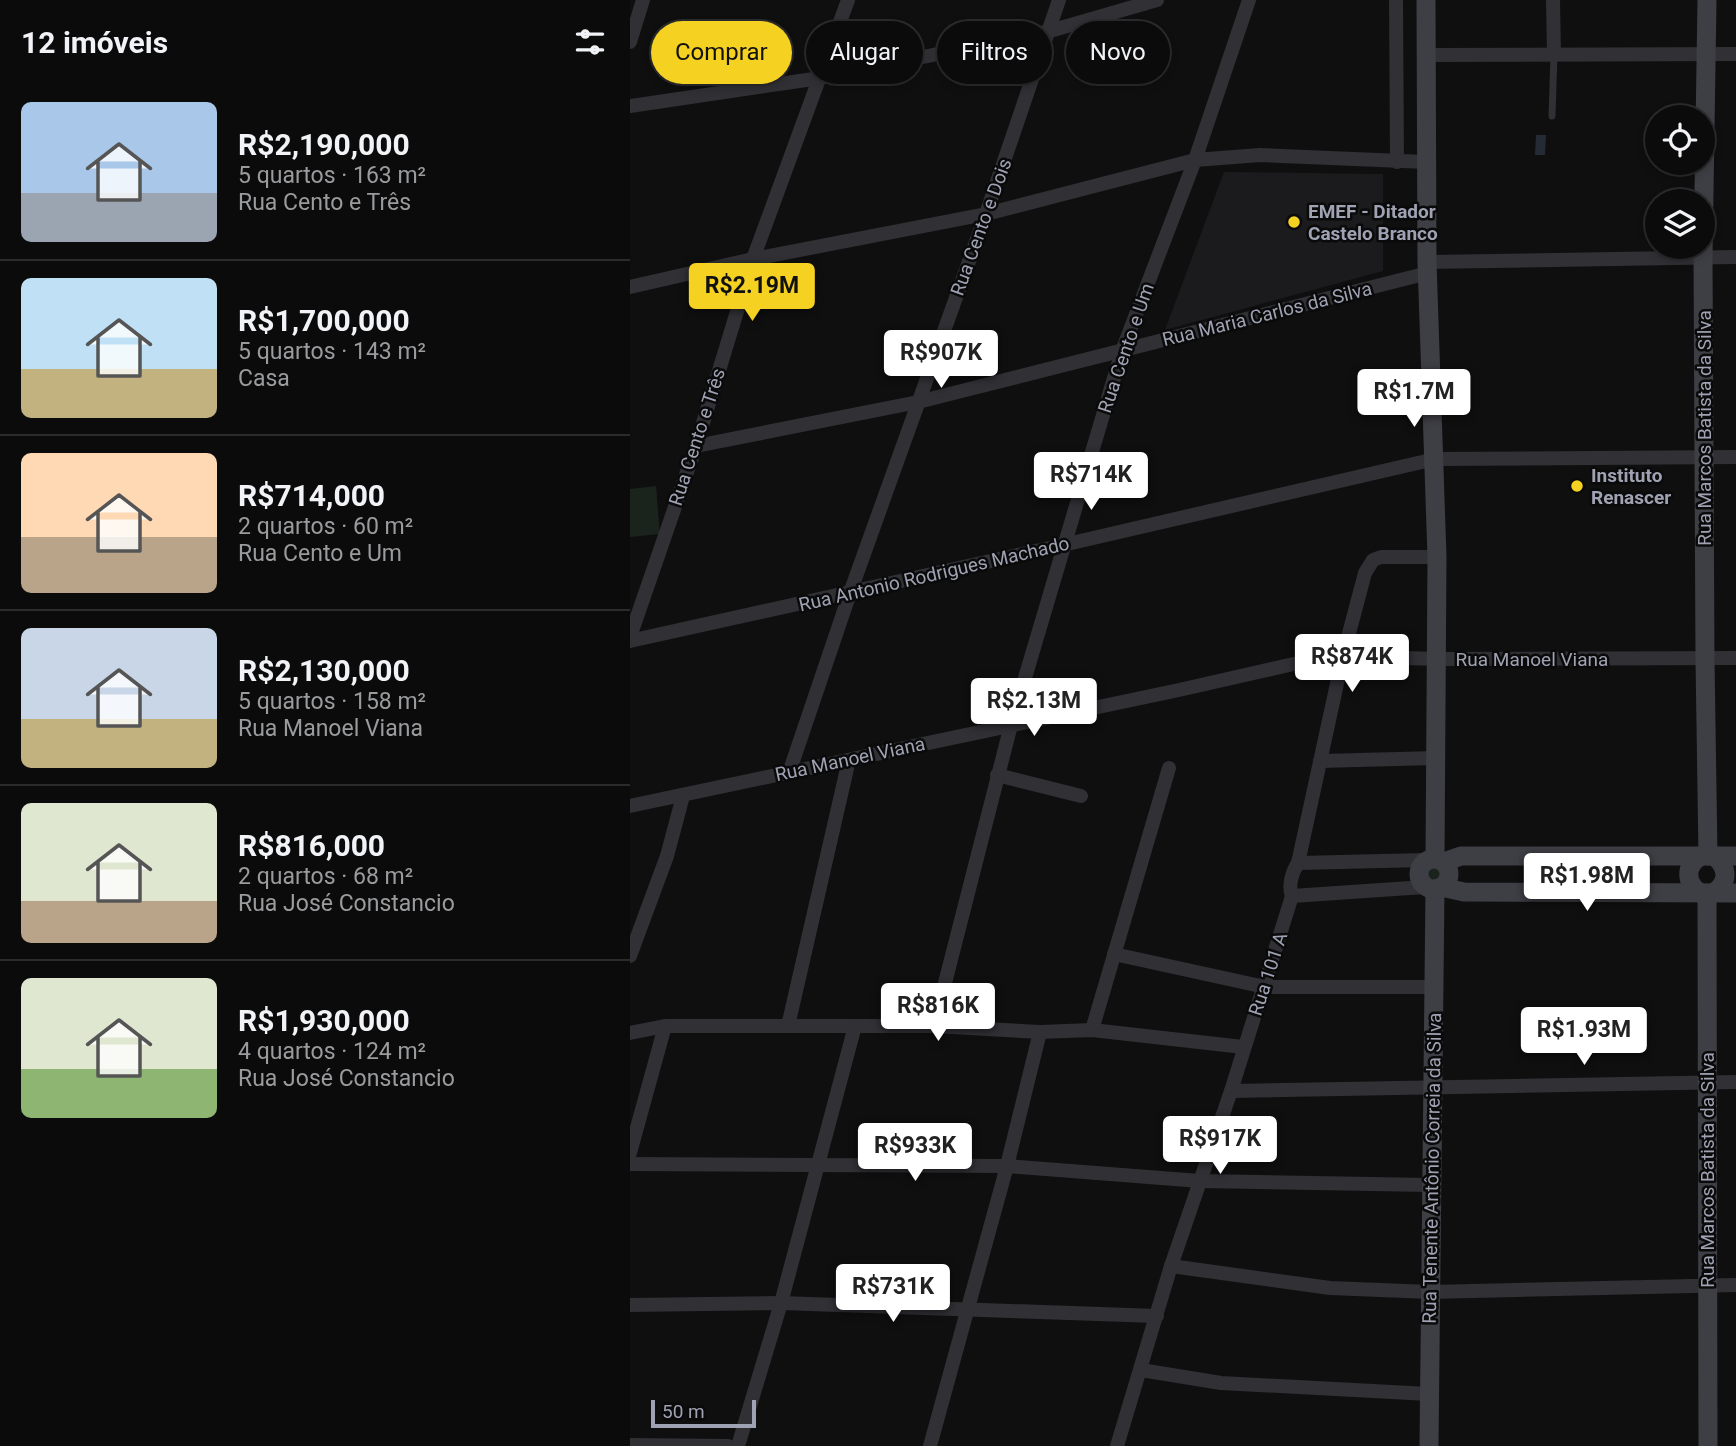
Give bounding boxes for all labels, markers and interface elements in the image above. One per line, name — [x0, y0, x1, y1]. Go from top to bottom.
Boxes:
chip: Comprar — [651, 21, 792, 84]
chip: Alugar — [806, 21, 923, 84]
chip: Filtros — [937, 21, 1052, 84]
chip: Novo — [1066, 21, 1170, 84]
icon: filters — [571, 23, 609, 61]
text: 12 imóveis — [21, 25, 168, 60]
map controls — [1645, 105, 1715, 259]
button: locate — [1645, 105, 1715, 175]
text: R$2,190,000 — [238, 127, 410, 162]
icon: home — [77, 130, 161, 214]
street label: Rua Cento e Dois — [946, 155, 1016, 299]
text: 5 quartos · 163 m² — [238, 162, 426, 189]
text: Rua Cento e Três — [238, 189, 411, 216]
button: layers — [1645, 189, 1715, 259]
place label: EMEF - Ditador Castelo Branco — [1308, 200, 1438, 245]
marker: EMEF - Ditador Castelo Branco — [1286, 214, 1302, 230]
pin: R$2.19M — [687, 264, 817, 323]
text: R$2.19M — [705, 272, 799, 299]
street label: Rua Maria Carlos da Silva — [1160, 277, 1374, 351]
street label: Rua Cento e Um — [1093, 280, 1159, 416]
text: R$1,700,000 — [238, 303, 410, 338]
icon: home — [77, 306, 161, 390]
street label: Rua Marcos Batista da Silva — [1693, 310, 1716, 546]
pin: R$907K — [884, 330, 998, 390]
text: 5 quartos · 143 m² — [238, 338, 426, 365]
text: R$907K — [900, 339, 982, 366]
text: Casa — [238, 365, 290, 392]
street label: Rua Cento e Três — [664, 365, 730, 509]
pin: R$1.7M — [1357, 370, 1471, 429]
text: R$1.7M — [1373, 378, 1455, 405]
pin: R$714K — [1034, 452, 1148, 512]
text: R$714K — [1050, 461, 1132, 488]
place label: Instituto Renascer — [1591, 464, 1671, 509]
text: R$714,000 — [238, 478, 385, 513]
marker: Instituto Renascer — [1569, 478, 1585, 494]
icon: home — [77, 481, 161, 565]
text: 2 quartos · 60 m² — [238, 513, 413, 540]
street label: Rua Antonio Rodrigues Machado — [797, 532, 1071, 616]
text: Rua Cento e Um — [238, 540, 402, 567]
pin: R$874K — [1295, 634, 1409, 694]
text: R$874K — [1311, 643, 1393, 670]
street label: Rua Manoel Viana — [1456, 648, 1608, 671]
text: R$2,130,000 — [238, 653, 410, 688]
icon: home — [77, 656, 161, 740]
pin: R$2.13M — [969, 678, 1099, 738]
text: R$2.13M — [987, 687, 1081, 714]
text: 5 quartos · 158 m² — [238, 688, 426, 715]
text: Rua Manoel Viana — [238, 715, 423, 742]
street label: Rua Manoel Viana — [773, 732, 927, 786]
text: R$816,000 — [238, 828, 385, 863]
icon: home — [77, 831, 161, 915]
pin: R$1.98M — [1522, 853, 1652, 913]
text: R$1.98M — [1540, 862, 1634, 889]
text: 2 quartos · 68 m² — [238, 863, 413, 890]
text: Rua José Constancio — [238, 890, 455, 917]
street label: Rua 101 A — [1244, 929, 1292, 1019]
pin: R$816K — [881, 984, 995, 1043]
text: R$816K — [897, 992, 979, 1019]
text: R$1,930,000 — [238, 1003, 410, 1038]
icon: home — [77, 1006, 161, 1090]
pin: R$1.93M — [1519, 1007, 1649, 1067]
street label: Rua Tenente Antônio Correia da Silva — [1418, 1012, 1446, 1324]
text: R$1.93M — [1537, 1016, 1631, 1043]
text: 4 quartos · 124 m² — [238, 1038, 426, 1065]
street label: Rua Marcos Batista da Silva — [1696, 1052, 1719, 1288]
text: Rua José Constancio — [238, 1065, 455, 1092]
pin: R$917K — [1163, 1116, 1277, 1176]
pin: R$933K — [858, 1124, 972, 1183]
text: R$917K — [1179, 1125, 1261, 1152]
text: R$933K — [874, 1132, 956, 1159]
pin: R$731K — [836, 1264, 950, 1324]
text: R$731K — [852, 1273, 934, 1300]
scale bar — [651, 1397, 756, 1429]
text: 50 m — [662, 1400, 705, 1423]

